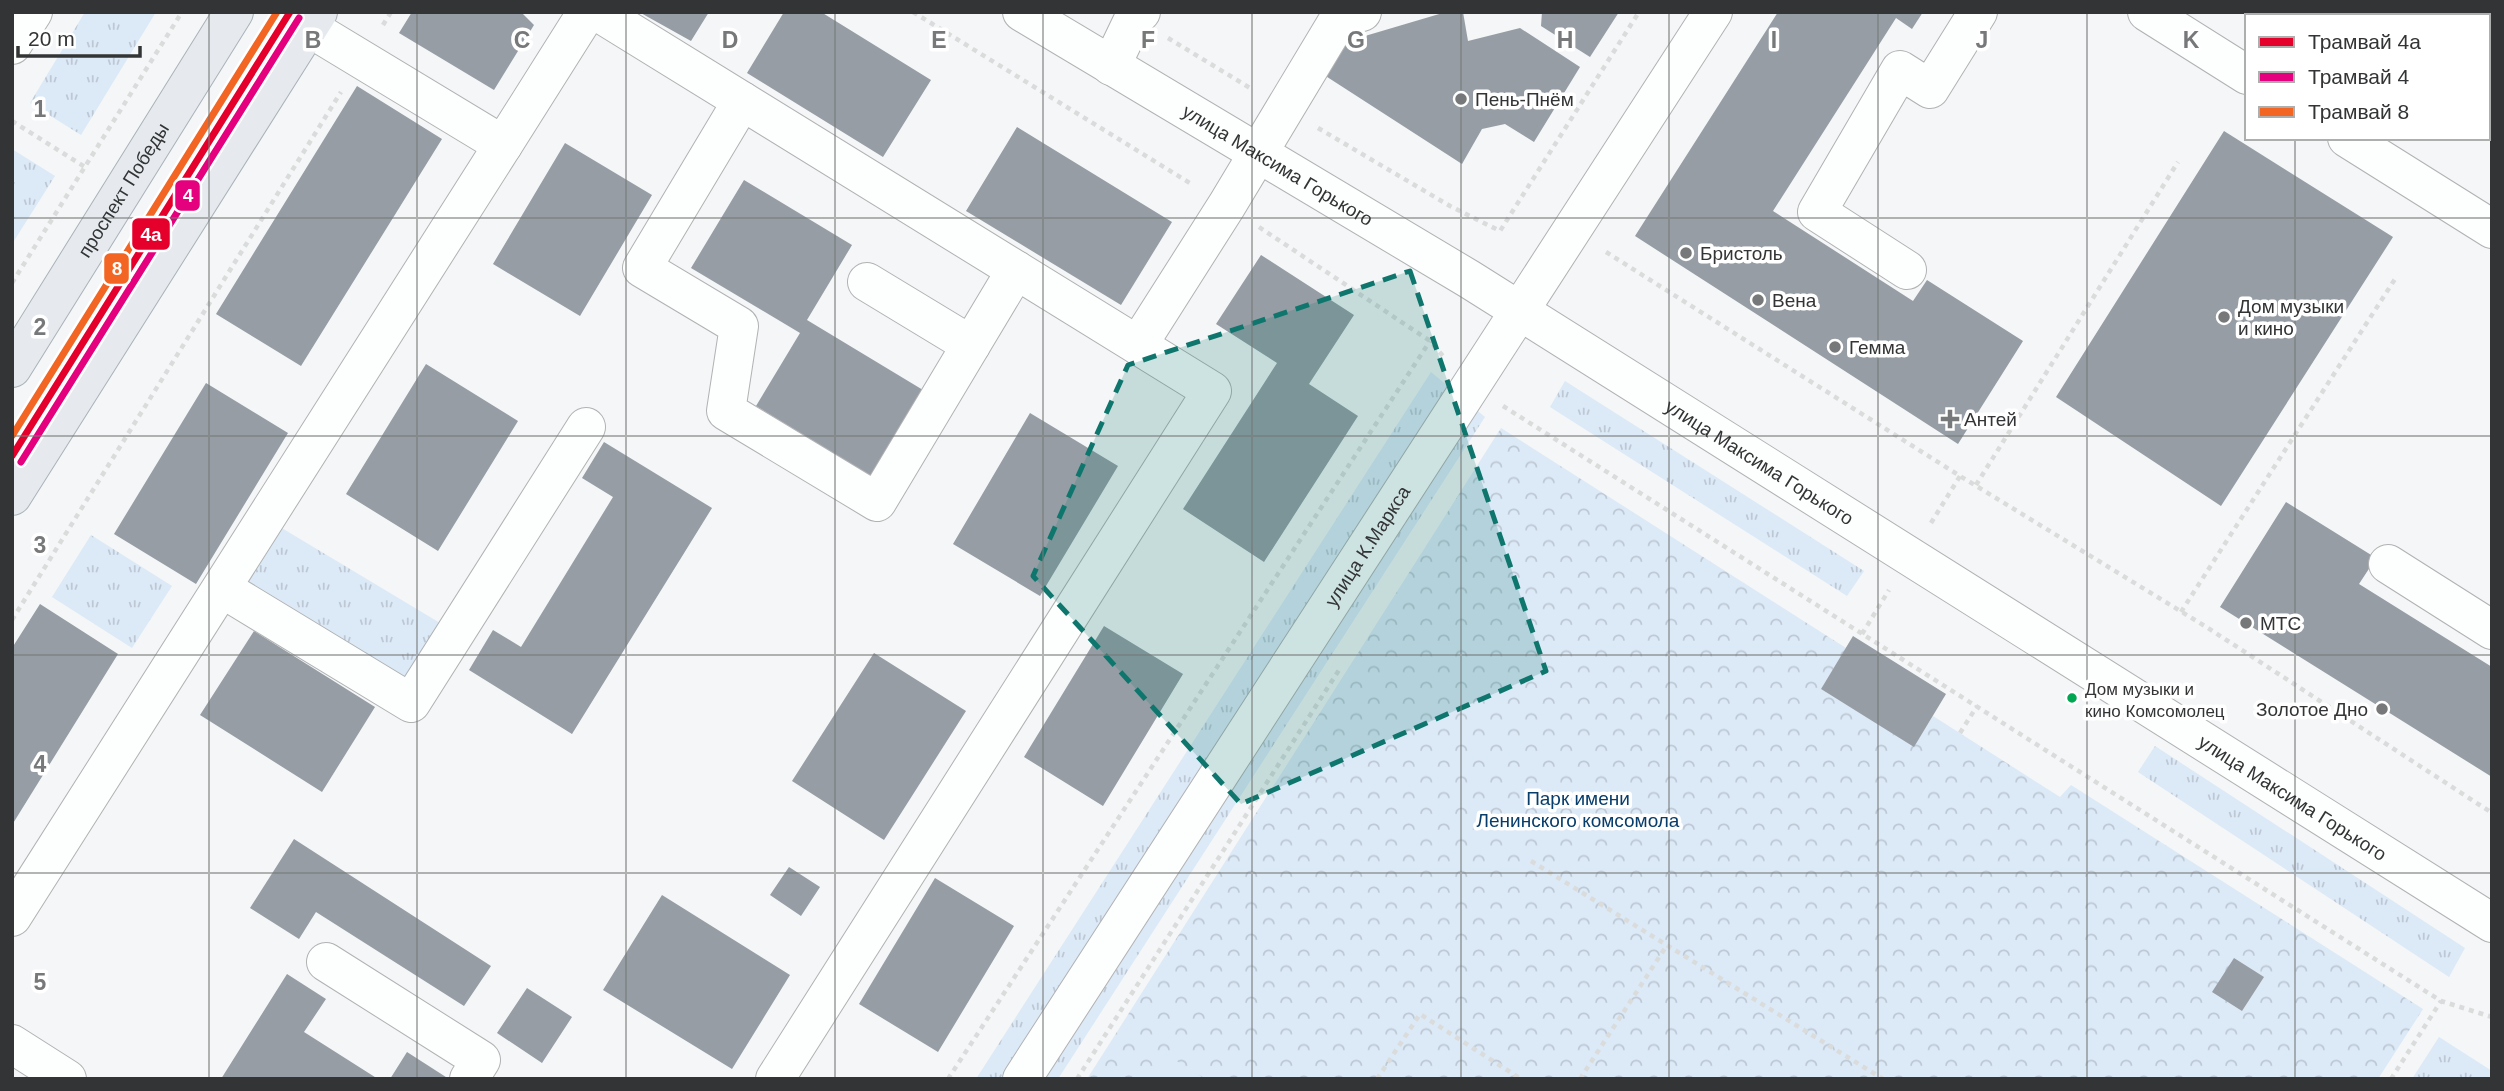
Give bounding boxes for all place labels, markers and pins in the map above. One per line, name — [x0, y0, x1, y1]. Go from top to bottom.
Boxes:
place label: Пень-Пнём — [1475, 89, 1574, 110]
marker: Пень-Пнём — [1453, 91, 1469, 107]
place label: Бристоль — [1700, 243, 1783, 264]
marker: Бристоль — [1678, 245, 1694, 261]
place label: Вена — [1772, 290, 1817, 311]
marker: Вена — [1750, 292, 1766, 308]
place label: Дом музыки и кино — [2238, 296, 2344, 339]
marker: Дом музыки и кино — [2216, 309, 2232, 325]
place label: Гемма — [1849, 337, 1906, 358]
marker: Гемма — [1827, 339, 1843, 355]
place label: Антей — [1964, 409, 2017, 430]
marker: Антей — [1942, 411, 1958, 427]
place label: МТС — [2260, 613, 2301, 634]
marker: МТС — [2238, 615, 2254, 631]
place label: Дом музыки и кино Комсомолец — [2085, 680, 2225, 721]
marker: Дом музыки и кино Комсомолец — [2065, 691, 2079, 705]
place label: Золотое Дно — [2256, 699, 2368, 720]
marker: Золотое Дно — [2374, 701, 2390, 717]

